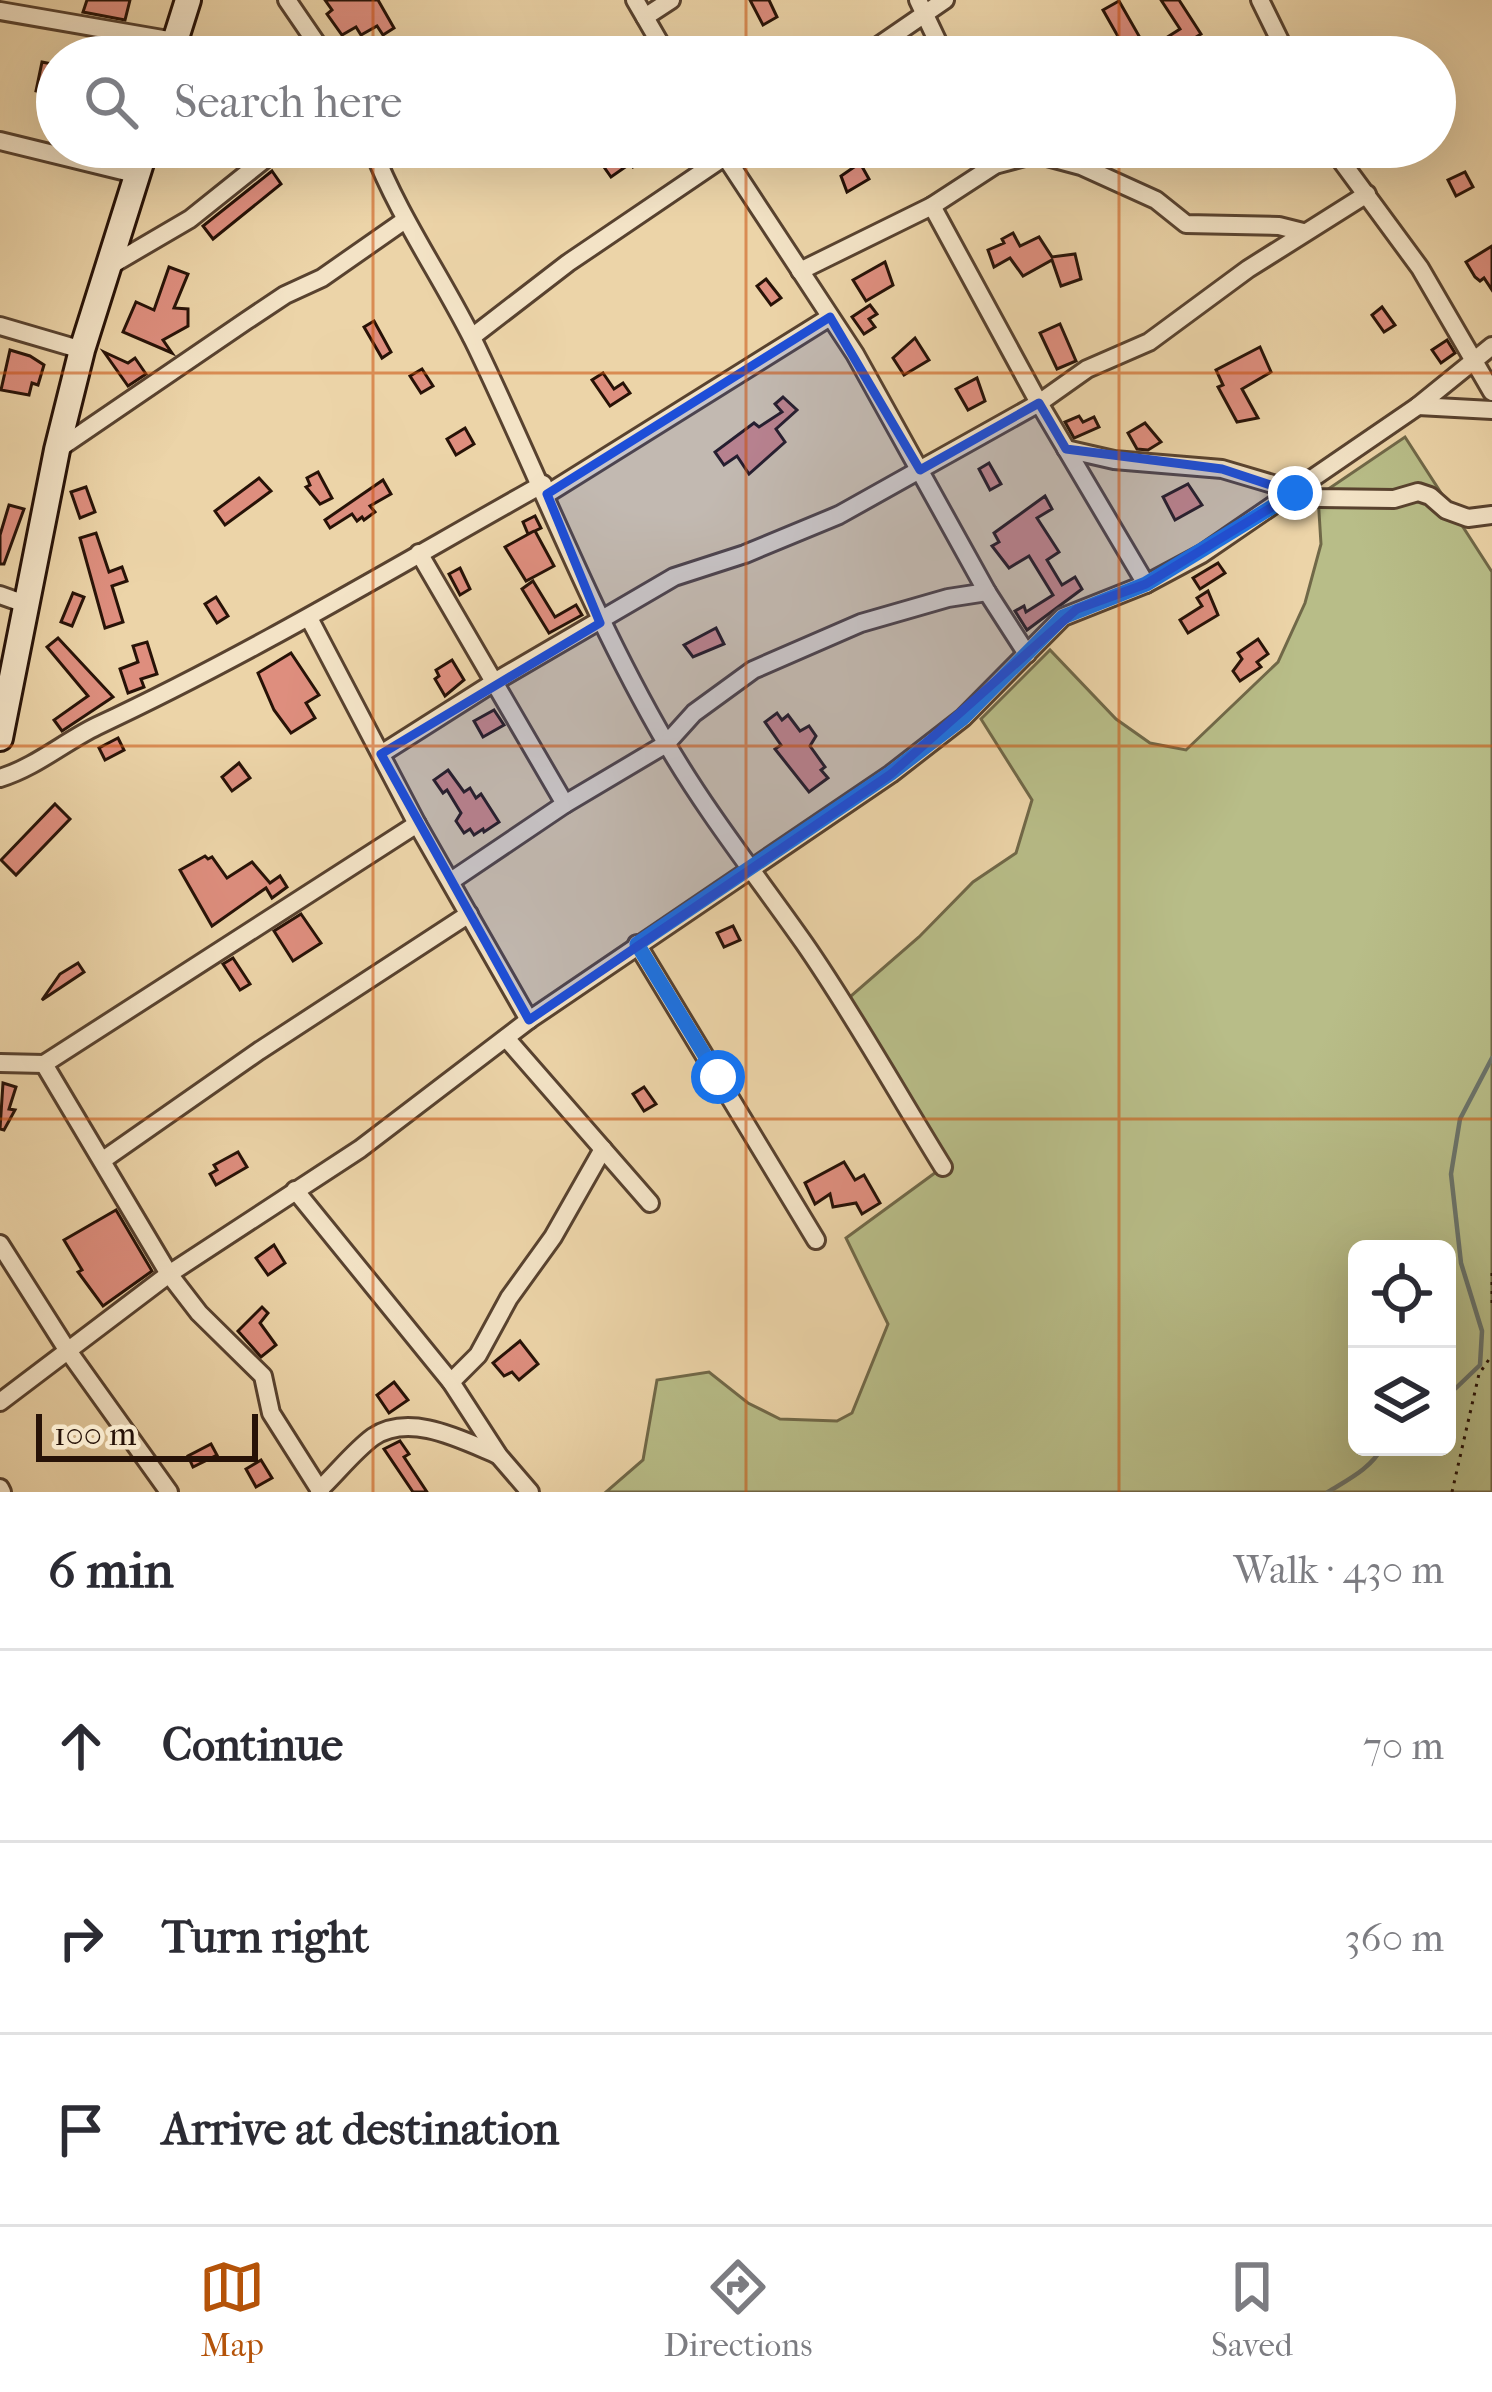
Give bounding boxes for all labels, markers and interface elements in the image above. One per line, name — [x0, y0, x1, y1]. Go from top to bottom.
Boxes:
search box — [36, 36, 1456, 168]
icon: search — [78, 69, 144, 135]
text: Search here — [174, 76, 402, 129]
route end — [1268, 466, 1322, 520]
route start — [691, 1050, 745, 1104]
map controls — [1348, 1240, 1456, 1456]
button: locate — [1348, 1240, 1456, 1348]
button: layers — [1348, 1348, 1456, 1456]
scale bar — [36, 1408, 258, 1461]
text: 100 m — [54, 1415, 137, 1454]
text: 6 min — [48, 1540, 174, 1600]
text: Walk · 430 m — [1234, 1547, 1444, 1593]
icon: ahead — [48, 1713, 114, 1779]
text: Continue — [162, 1719, 343, 1772]
text: 70 m — [1363, 1723, 1444, 1769]
icon: right — [48, 1905, 114, 1971]
text: Turn right — [162, 1911, 369, 1964]
text: 360 m — [1345, 1915, 1444, 1961]
icon: arrive — [48, 2097, 114, 2163]
text: Arrive at destination — [162, 2103, 559, 2156]
tab: Map — [199, 2254, 265, 2365]
tab: Directions — [664, 2254, 812, 2365]
tab: Saved — [1211, 2254, 1293, 2365]

